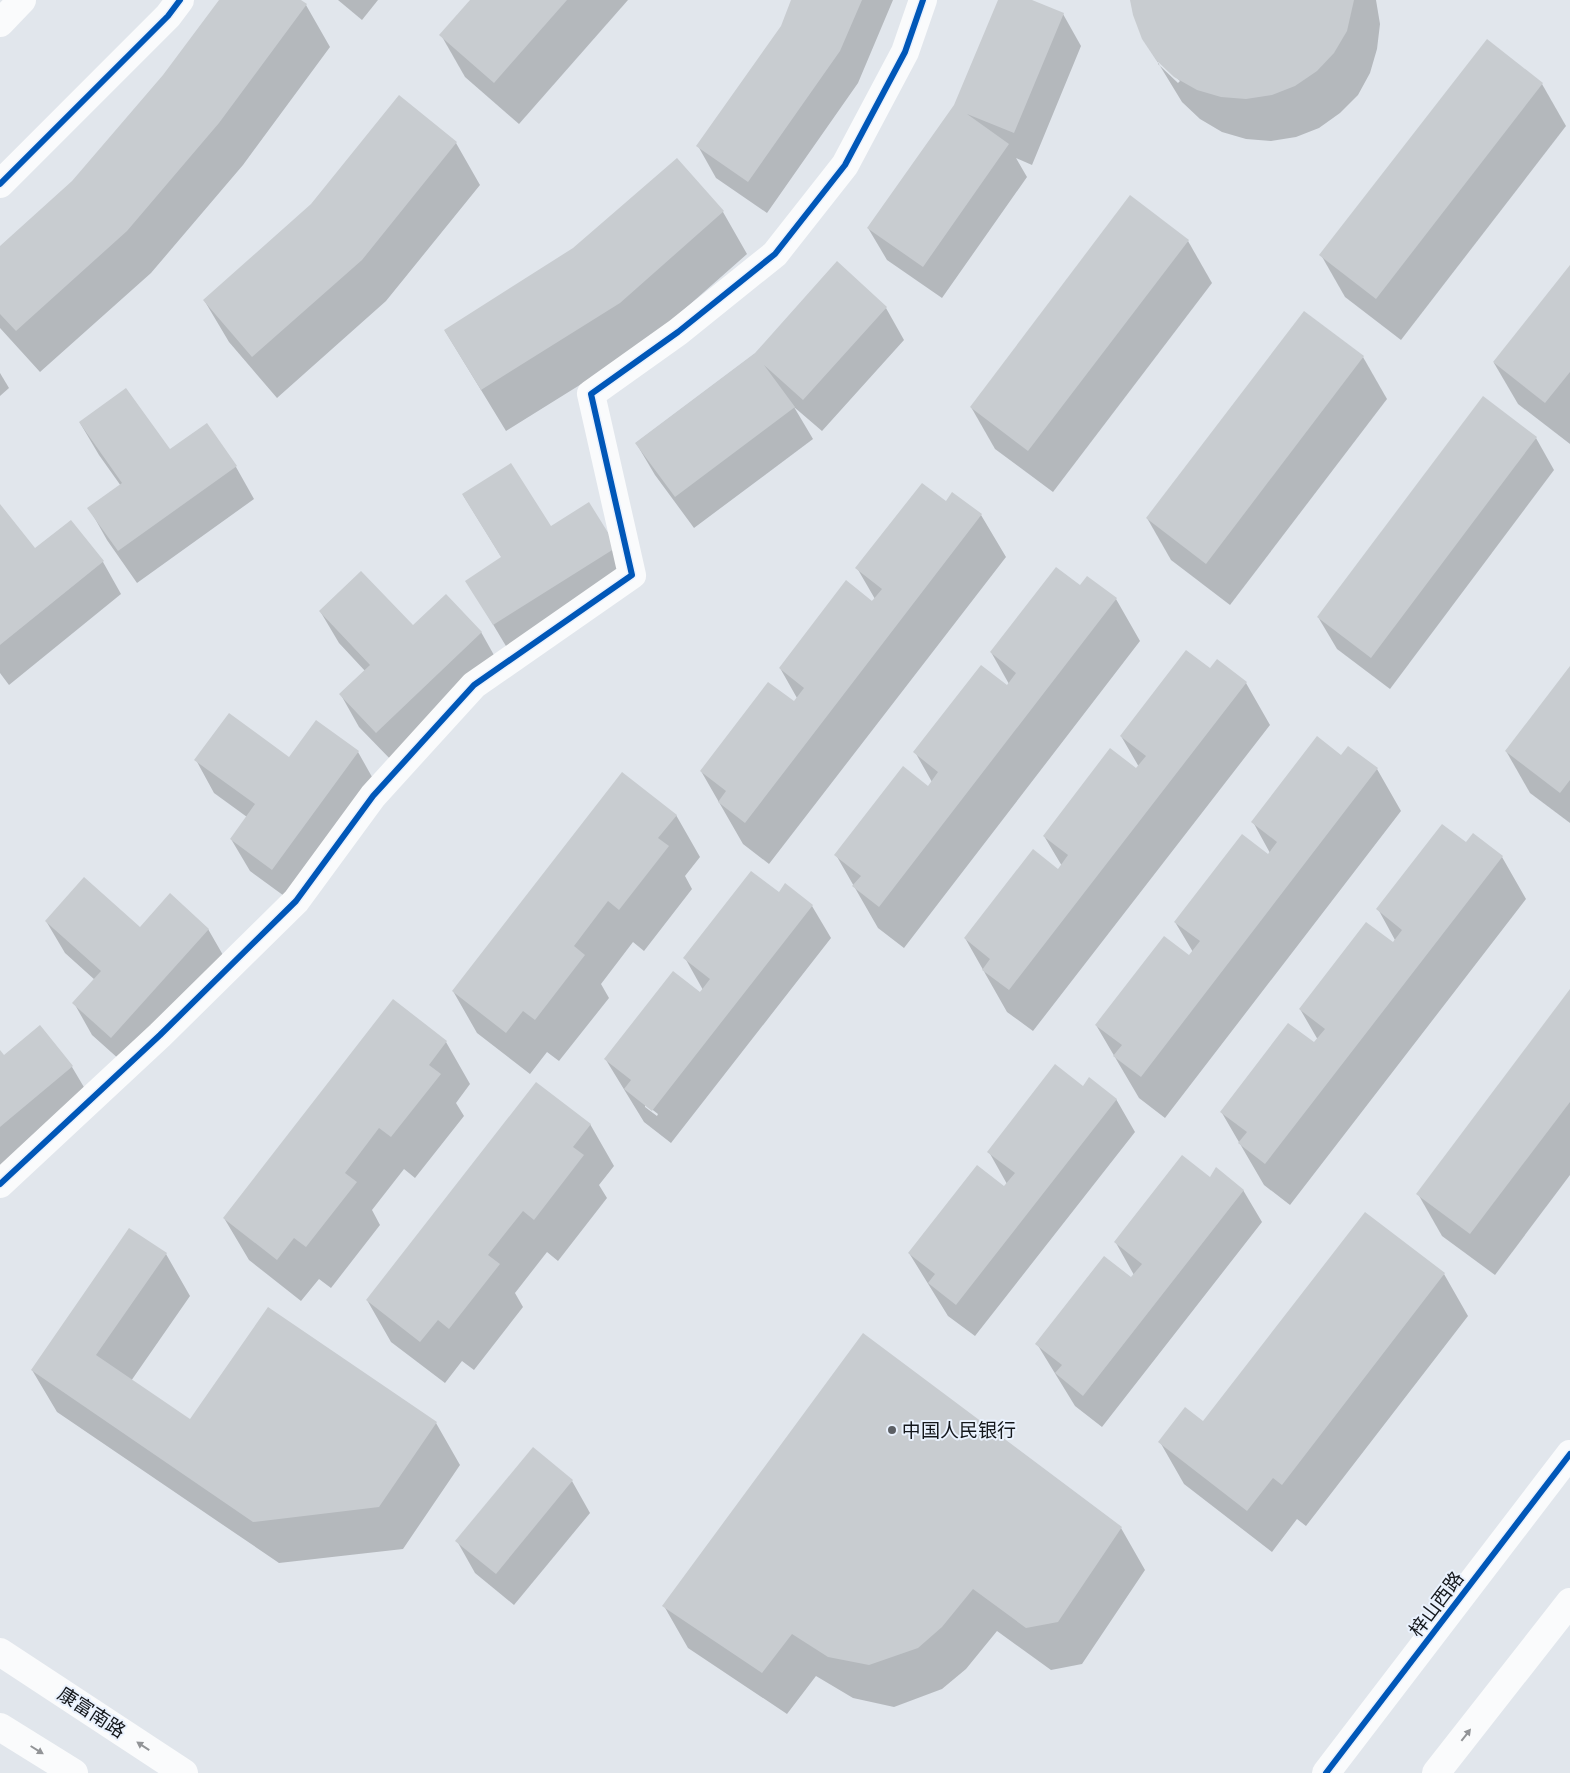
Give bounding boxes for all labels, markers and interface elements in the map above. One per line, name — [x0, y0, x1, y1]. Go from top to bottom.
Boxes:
place label: 中国人民银行 — [902, 1419, 1016, 1443]
marker: 中国人民银行 — [886, 1424, 898, 1436]
street label: 梓山西路 — [1404, 1567, 1469, 1642]
street label: 康富南路 — [53, 1682, 130, 1744]
one-way arrow — [1460, 1729, 1471, 1742]
one-way arrow — [137, 1741, 150, 1751]
one-way arrow — [31, 1745, 44, 1755]

